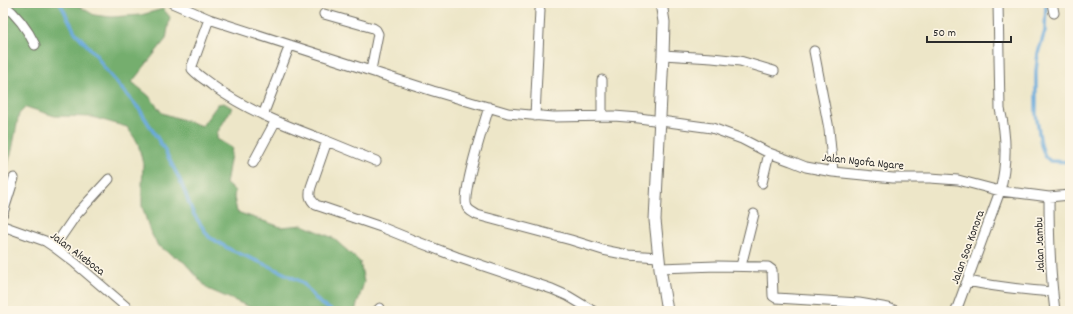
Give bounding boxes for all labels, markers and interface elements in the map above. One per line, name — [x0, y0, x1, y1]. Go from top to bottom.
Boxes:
scale bar — [927, 18, 1011, 44]
text: 50 m — [933, 25, 956, 42]
street label: Jalan Ngofa Ngare — [821, 150, 905, 175]
street label: Jalan Soa Konora — [947, 208, 990, 287]
street label: Jalan Jambu — [1031, 217, 1050, 273]
street label: Jalan Akeboca — [46, 228, 108, 281]

